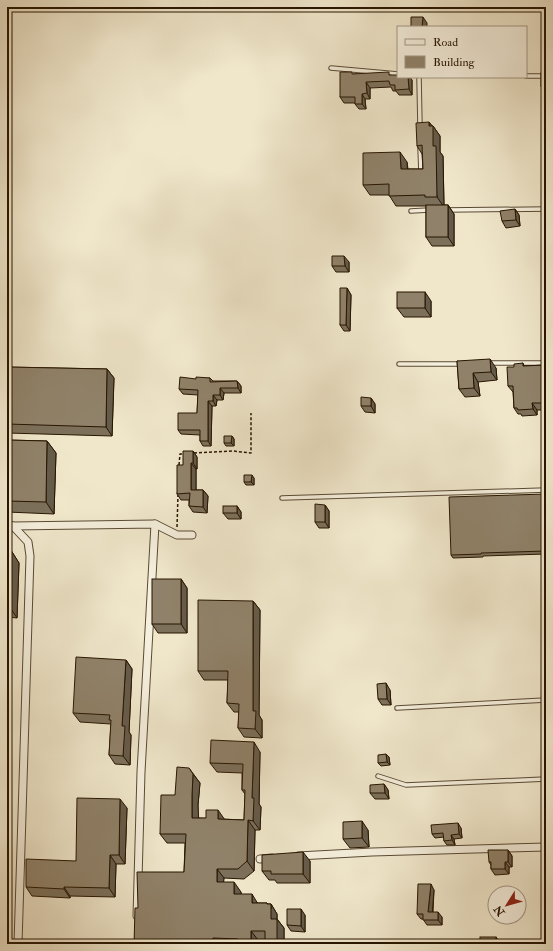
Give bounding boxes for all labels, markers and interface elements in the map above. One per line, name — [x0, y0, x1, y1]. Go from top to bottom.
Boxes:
legend — [397, 26, 527, 78]
text: Road — [433, 35, 458, 50]
text: Building — [433, 55, 476, 70]
north arrow — [487, 885, 527, 925]
text: N — [491, 902, 508, 919]

